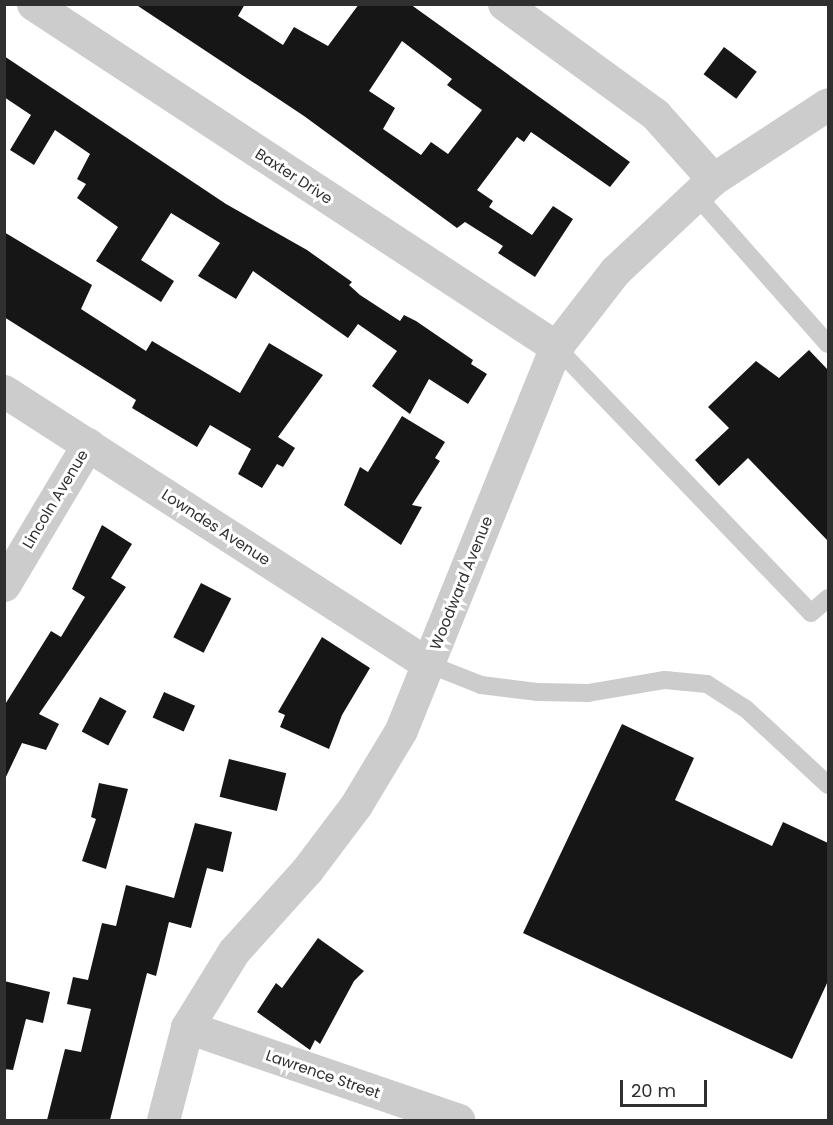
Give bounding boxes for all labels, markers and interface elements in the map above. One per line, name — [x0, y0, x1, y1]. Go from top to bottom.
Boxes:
street label: Baxter Drive — [252, 144, 336, 208]
street label: Lincoln Avenue — [18, 446, 92, 552]
street label: Lowndes Avenue — [158, 485, 274, 569]
street label: Woodward Avenue — [426, 514, 496, 652]
street label: Lawrence Street — [263, 1046, 383, 1102]
scale bar — [623, 1068, 710, 1106]
text: 20 m — [631, 1078, 676, 1103]

